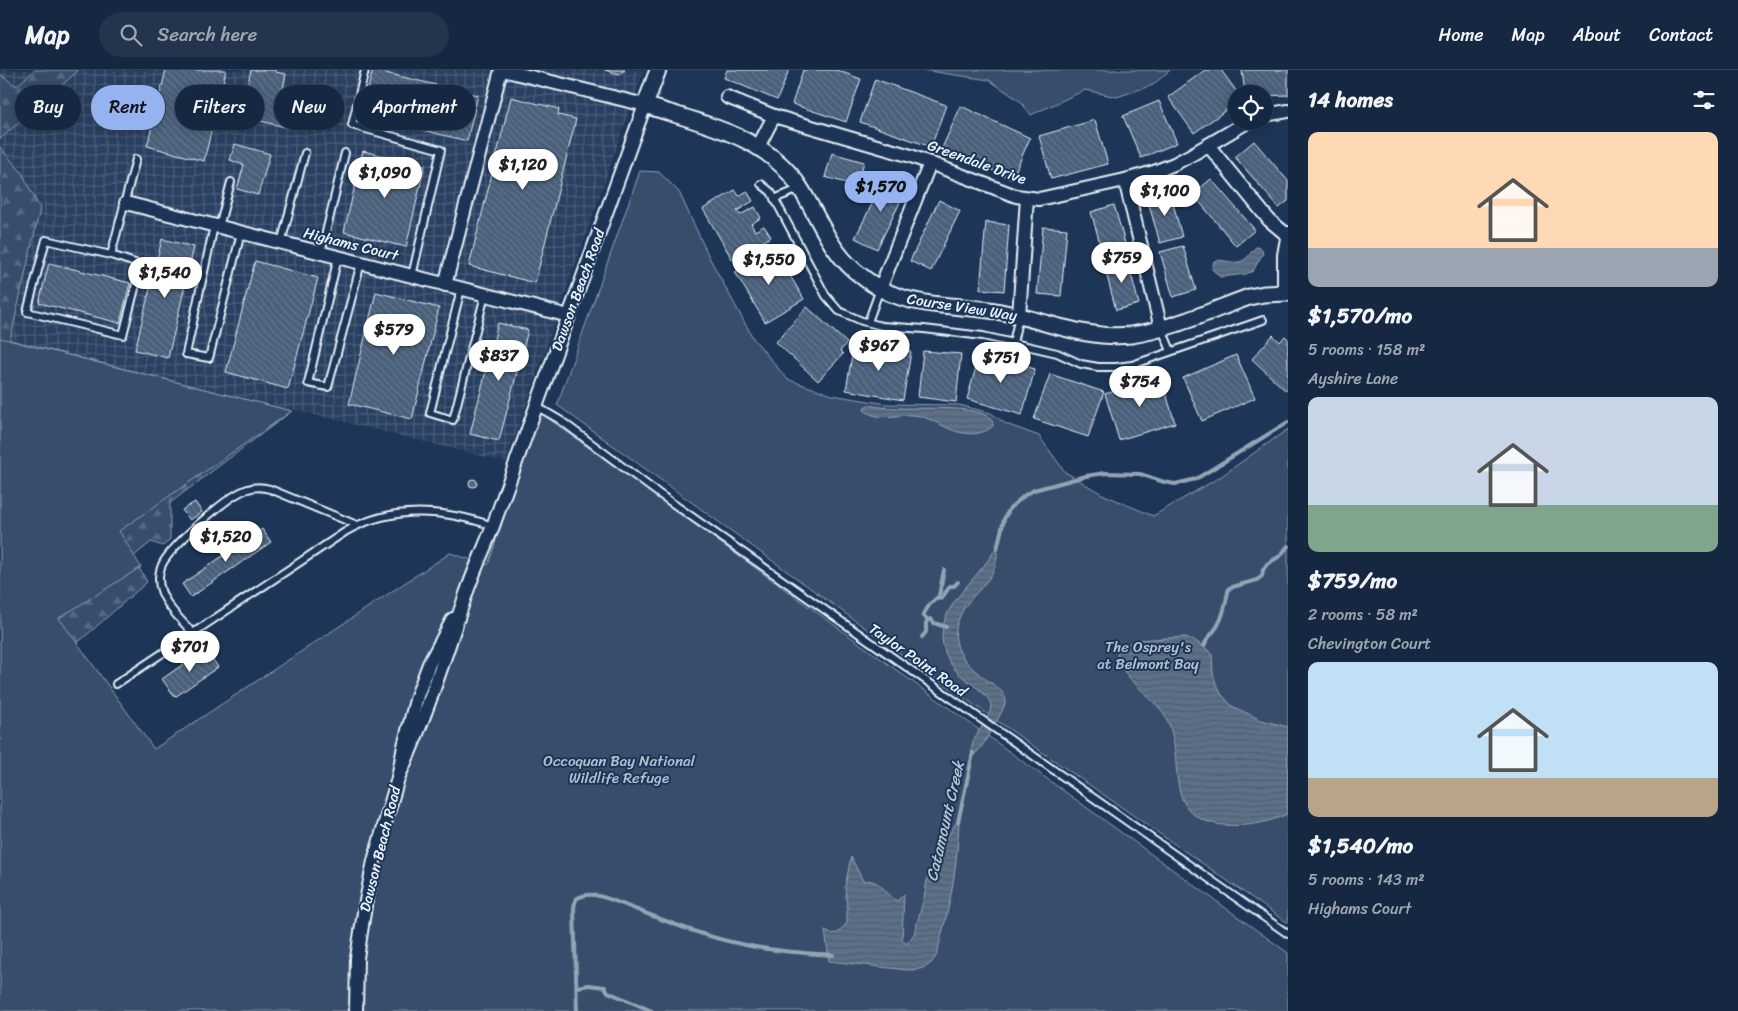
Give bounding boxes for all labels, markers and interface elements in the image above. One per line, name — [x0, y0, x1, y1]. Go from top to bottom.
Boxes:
search box — [99, 12, 449, 57]
text: Map — [25, 14, 69, 56]
text: Search here — [157, 18, 257, 51]
text: Home — [1439, 19, 1484, 51]
text: Map — [1512, 19, 1545, 51]
text: About — [1573, 19, 1621, 51]
text: Contact — [1649, 19, 1713, 51]
icon: search — [117, 21, 145, 49]
text: 14 homes — [1308, 81, 1393, 119]
chip: Buy — [15, 85, 81, 130]
chip: Rent — [91, 85, 165, 130]
chip: Filters — [175, 85, 264, 130]
chip: New — [274, 85, 344, 130]
chip: Apartment — [354, 85, 475, 130]
map controls — [1228, 85, 1273, 130]
button: locate — [1228, 85, 1273, 130]
icon: filters — [1690, 86, 1718, 114]
street label: Greendale Drive — [924, 132, 1030, 192]
pin: $1,120 — [482, 148, 564, 191]
text: $1,120 — [499, 150, 547, 179]
pin: $1,090 — [344, 156, 426, 199]
text: $1,090 — [359, 158, 411, 187]
icon: home — [1468, 165, 1558, 255]
pin: $1,570 — [840, 170, 922, 213]
text: $1,570 — [856, 172, 906, 201]
pin: $1,100 — [1124, 174, 1206, 217]
text: $1,100 — [1140, 176, 1190, 205]
street label: Highams Court — [301, 220, 402, 269]
street label: Dawson Beach Road — [544, 224, 613, 355]
pin: $759 — [1092, 242, 1152, 284]
text: $759 — [1102, 243, 1142, 272]
pin: $1,550 — [728, 244, 810, 286]
text: $1,550 — [743, 245, 795, 274]
pin: $1,540 — [124, 256, 206, 299]
text: $1,540 — [139, 258, 191, 287]
street label: Course View Way — [905, 285, 1019, 329]
text: $1,570/mo — [1308, 297, 1412, 335]
pin: $579 — [364, 314, 424, 356]
text: $579 — [374, 315, 414, 344]
pin: $967 — [849, 330, 909, 372]
text: $967 — [860, 331, 898, 360]
text: 5 rooms · 158 m² — [1308, 335, 1425, 364]
pin: $837 — [469, 340, 529, 382]
text: $837 — [480, 341, 518, 370]
pin: $751 — [971, 342, 1031, 384]
text: $751 — [983, 343, 1019, 372]
text: Ayshire Lane — [1308, 364, 1398, 393]
pin: $754 — [1110, 366, 1170, 408]
text: $754 — [1120, 367, 1160, 396]
icon: home — [1468, 430, 1558, 520]
pin: $1,520 — [185, 520, 267, 563]
text: $1,520 — [200, 522, 252, 551]
text: $759/mo — [1308, 562, 1397, 600]
text: 2 rooms · 58 m² — [1308, 600, 1418, 629]
street label: Taylor Point Road — [863, 616, 974, 704]
text: Chevington Court — [1308, 629, 1431, 658]
pin: $701 — [160, 630, 220, 673]
text: $701 — [172, 632, 208, 661]
park label: The Osprey's at Belmont Bay — [1097, 634, 1199, 677]
icon: home — [1468, 695, 1558, 785]
park label: Occoquan Bay National Wildlife Refuge — [543, 748, 696, 791]
water label: Catamount Creek — [917, 757, 973, 884]
street label: Dawson Beach Road — [352, 782, 408, 915]
text: $1,540/mo — [1308, 827, 1413, 865]
text: 5 rooms · 143 m² — [1308, 865, 1425, 894]
text: Highams Court — [1308, 894, 1412, 923]

